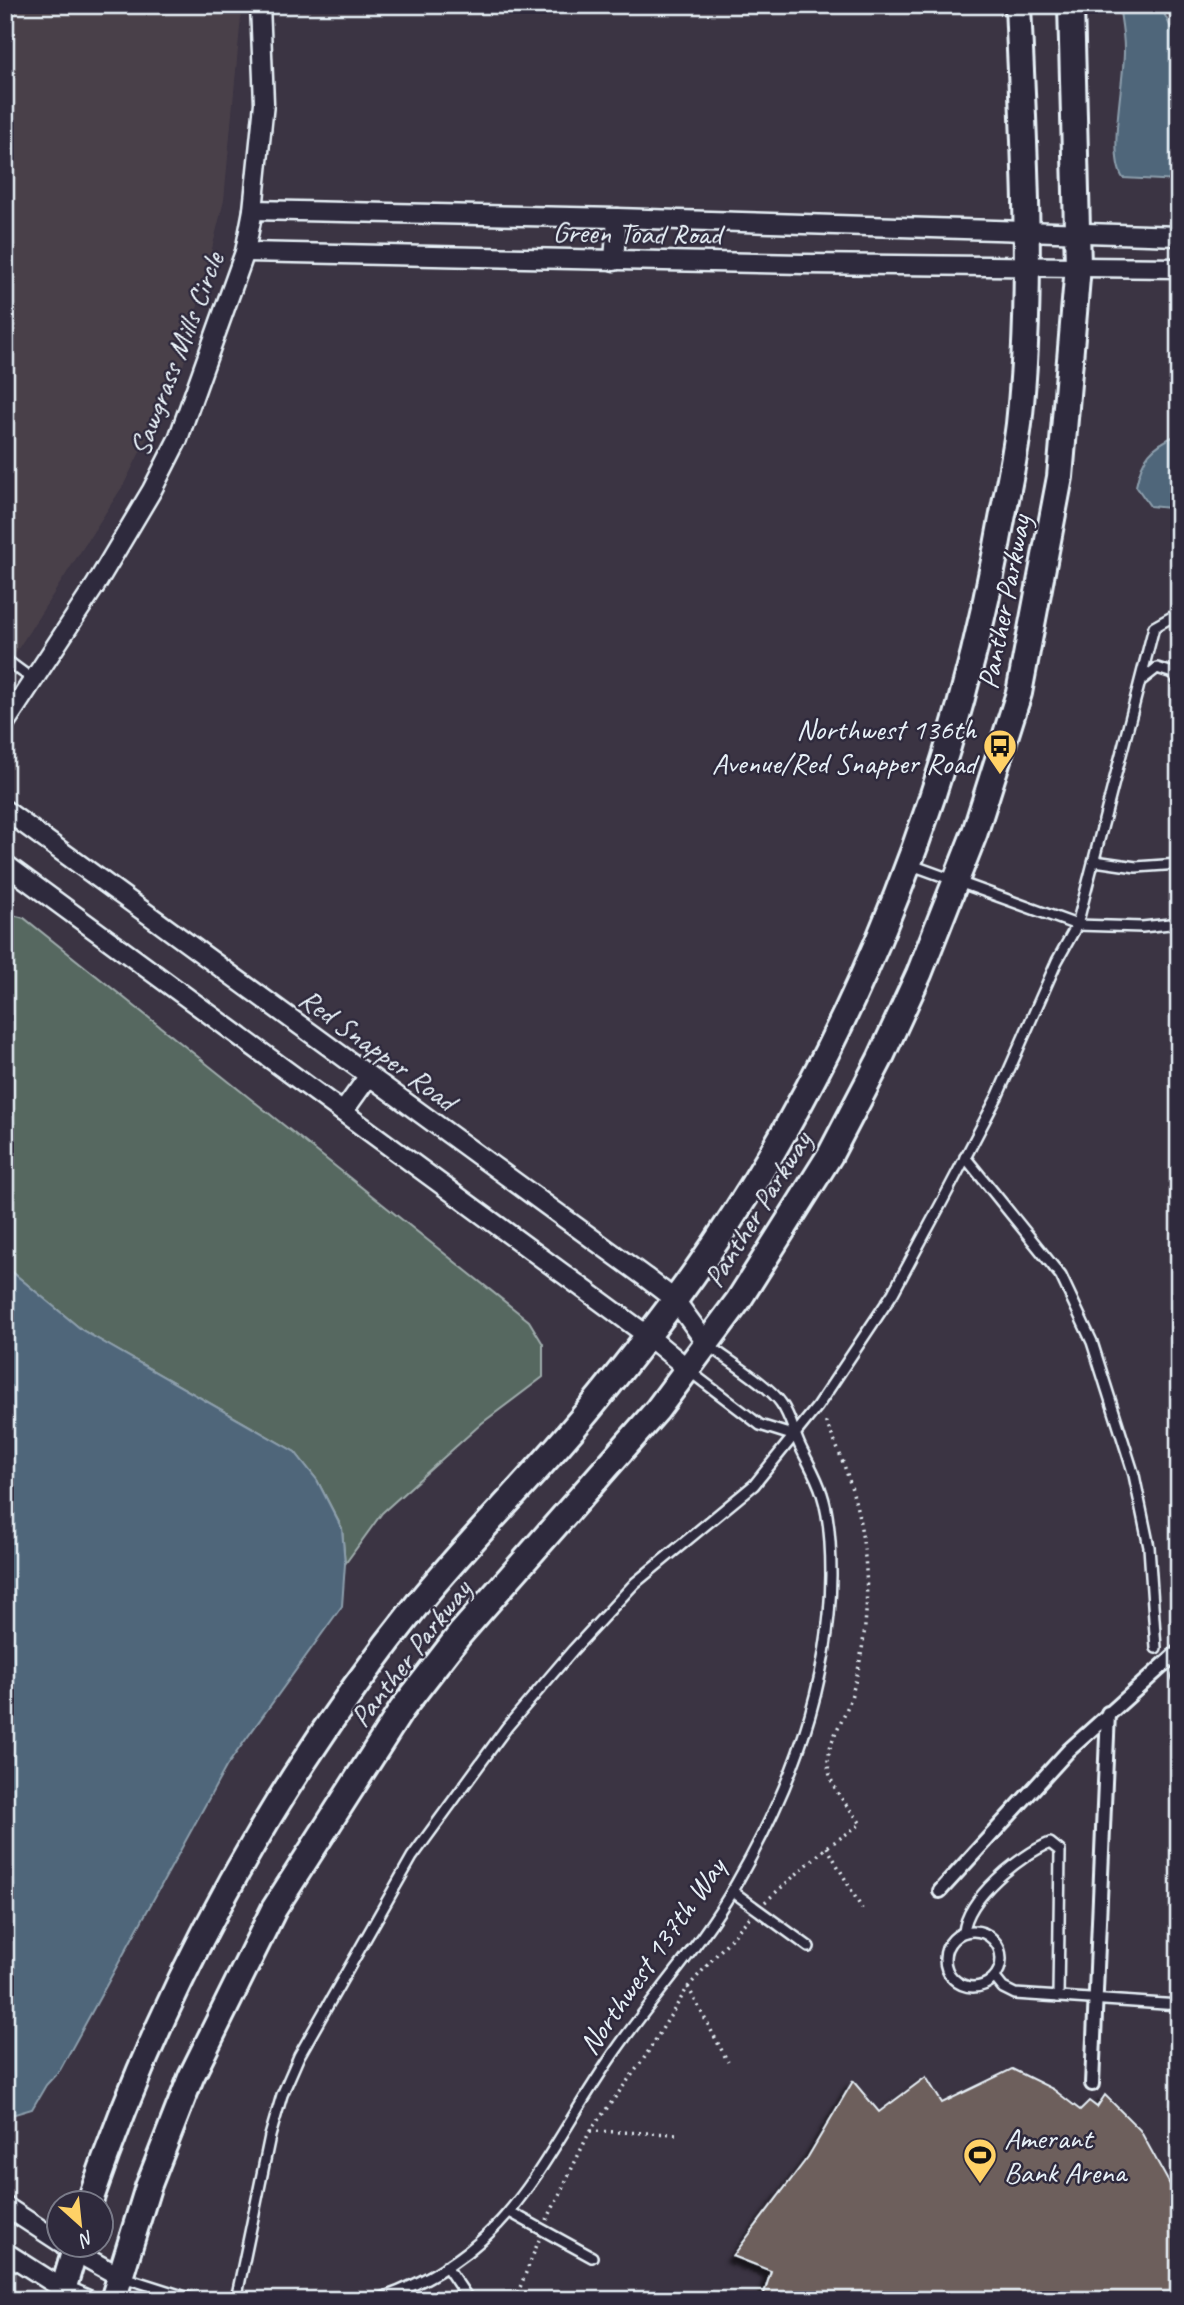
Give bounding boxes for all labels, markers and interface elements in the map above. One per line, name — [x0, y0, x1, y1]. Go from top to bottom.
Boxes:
street label: Green Toad Road — [552, 213, 726, 254]
street label: Sawgrass Mills Circle — [120, 245, 233, 461]
street label: Panther Parkway — [969, 510, 1040, 692]
place label: Northwest 136th Avenue/Red Snapper Road — [712, 710, 980, 782]
bus stop icon: Northwest 136th Avenue/Red Snapper Road — [981, 727, 1019, 776]
street label: Red Snapper Road — [292, 979, 468, 1121]
street label: Panther Parkway — [694, 1123, 821, 1294]
street label: Panther Parkway — [341, 1570, 480, 1734]
street label: Northwest 137th Way — [570, 1848, 736, 2062]
place label: Amerant Bank Arena — [1004, 2119, 1129, 2191]
sports icon: Amerant Bank Arena — [961, 2136, 999, 2185]
north arrow — [46, 2190, 116, 2260]
text: N — [74, 2225, 98, 2253]

